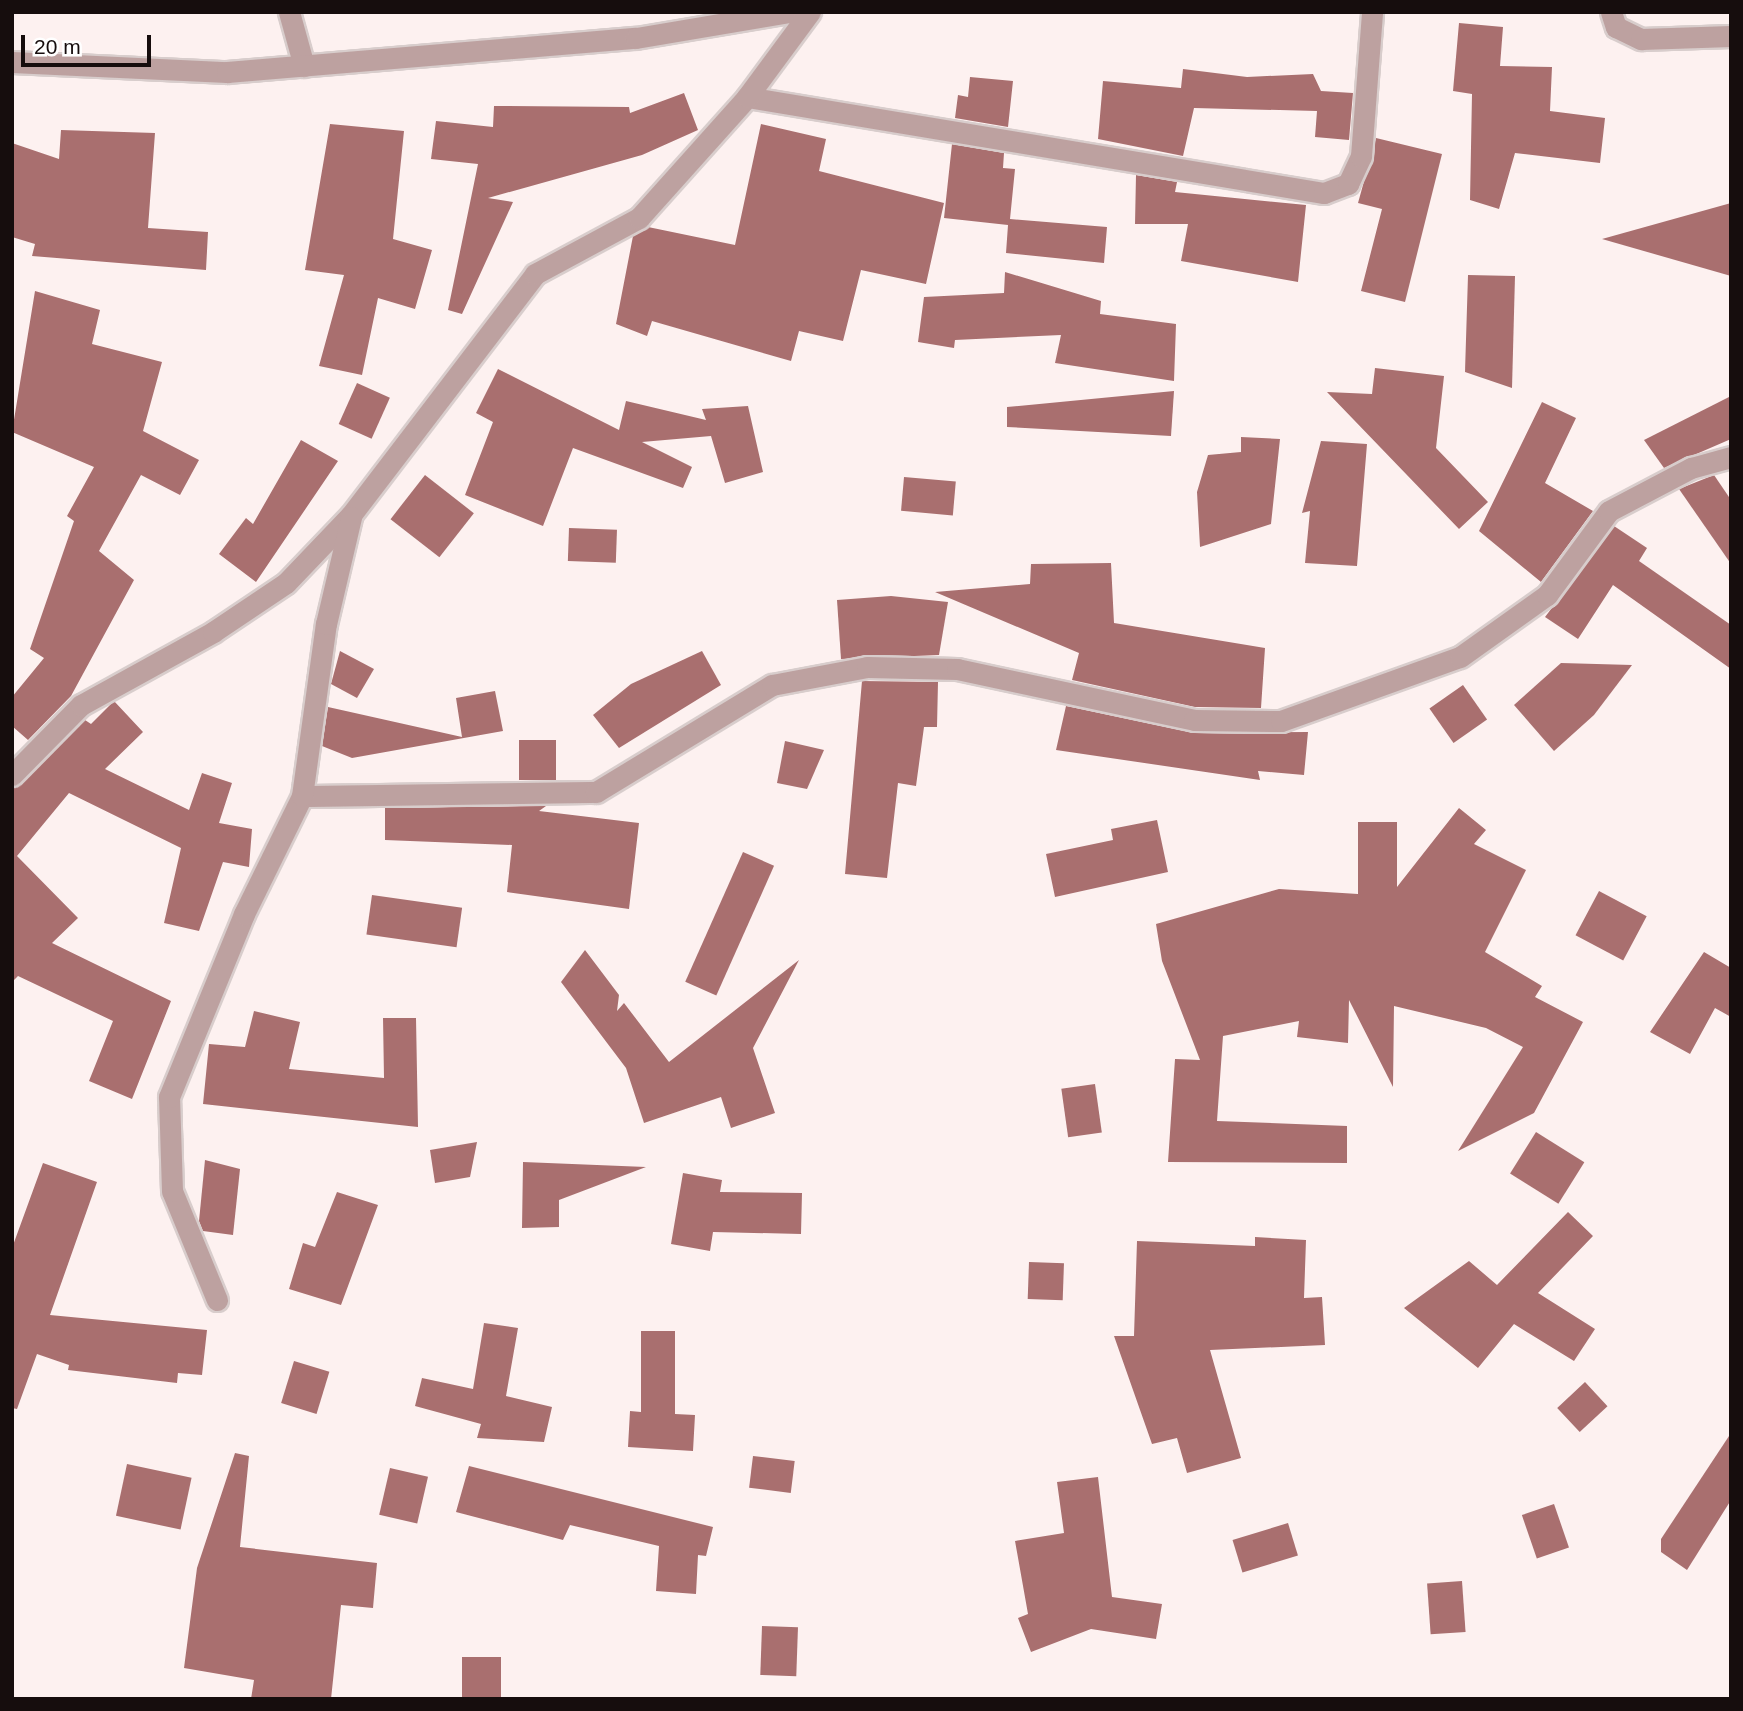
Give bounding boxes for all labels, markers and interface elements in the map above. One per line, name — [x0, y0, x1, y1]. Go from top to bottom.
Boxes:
scale bar — [24, 21, 154, 65]
text: 20 m — [34, 35, 81, 58]

